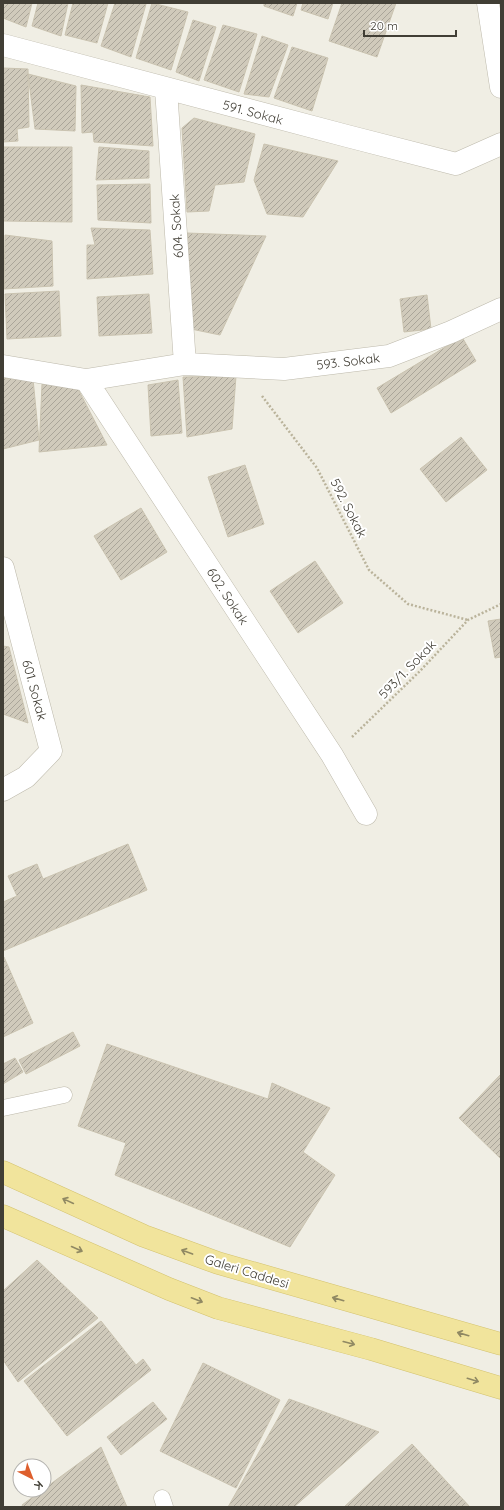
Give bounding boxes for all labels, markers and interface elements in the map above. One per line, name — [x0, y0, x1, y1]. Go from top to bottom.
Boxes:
scale bar — [364, 12, 456, 38]
text: 20 m — [370, 18, 398, 33]
street label: 591. Sokak — [221, 96, 285, 128]
street label: 604. Sokak — [166, 193, 186, 259]
street label: 593. Sokak — [315, 349, 381, 373]
street label: 592. Sokak — [327, 476, 371, 540]
street label: 602. Sokak — [204, 564, 252, 628]
street label: 593/1. Sokak — [375, 636, 439, 702]
street label: 601. Sokak — [19, 658, 51, 722]
one-way arrow — [62, 1197, 74, 1204]
one-way arrow — [71, 1245, 83, 1253]
one-way arrow — [182, 1248, 194, 1256]
street label: Galeri Caddesi — [203, 1251, 291, 1291]
one-way arrow — [332, 1294, 345, 1302]
one-way arrow — [190, 1296, 202, 1304]
one-way arrow — [457, 1330, 470, 1337]
one-way arrow — [342, 1340, 355, 1347]
one-way arrow — [466, 1377, 479, 1384]
north arrow — [12, 1458, 52, 1498]
text: K — [31, 1478, 46, 1493]

